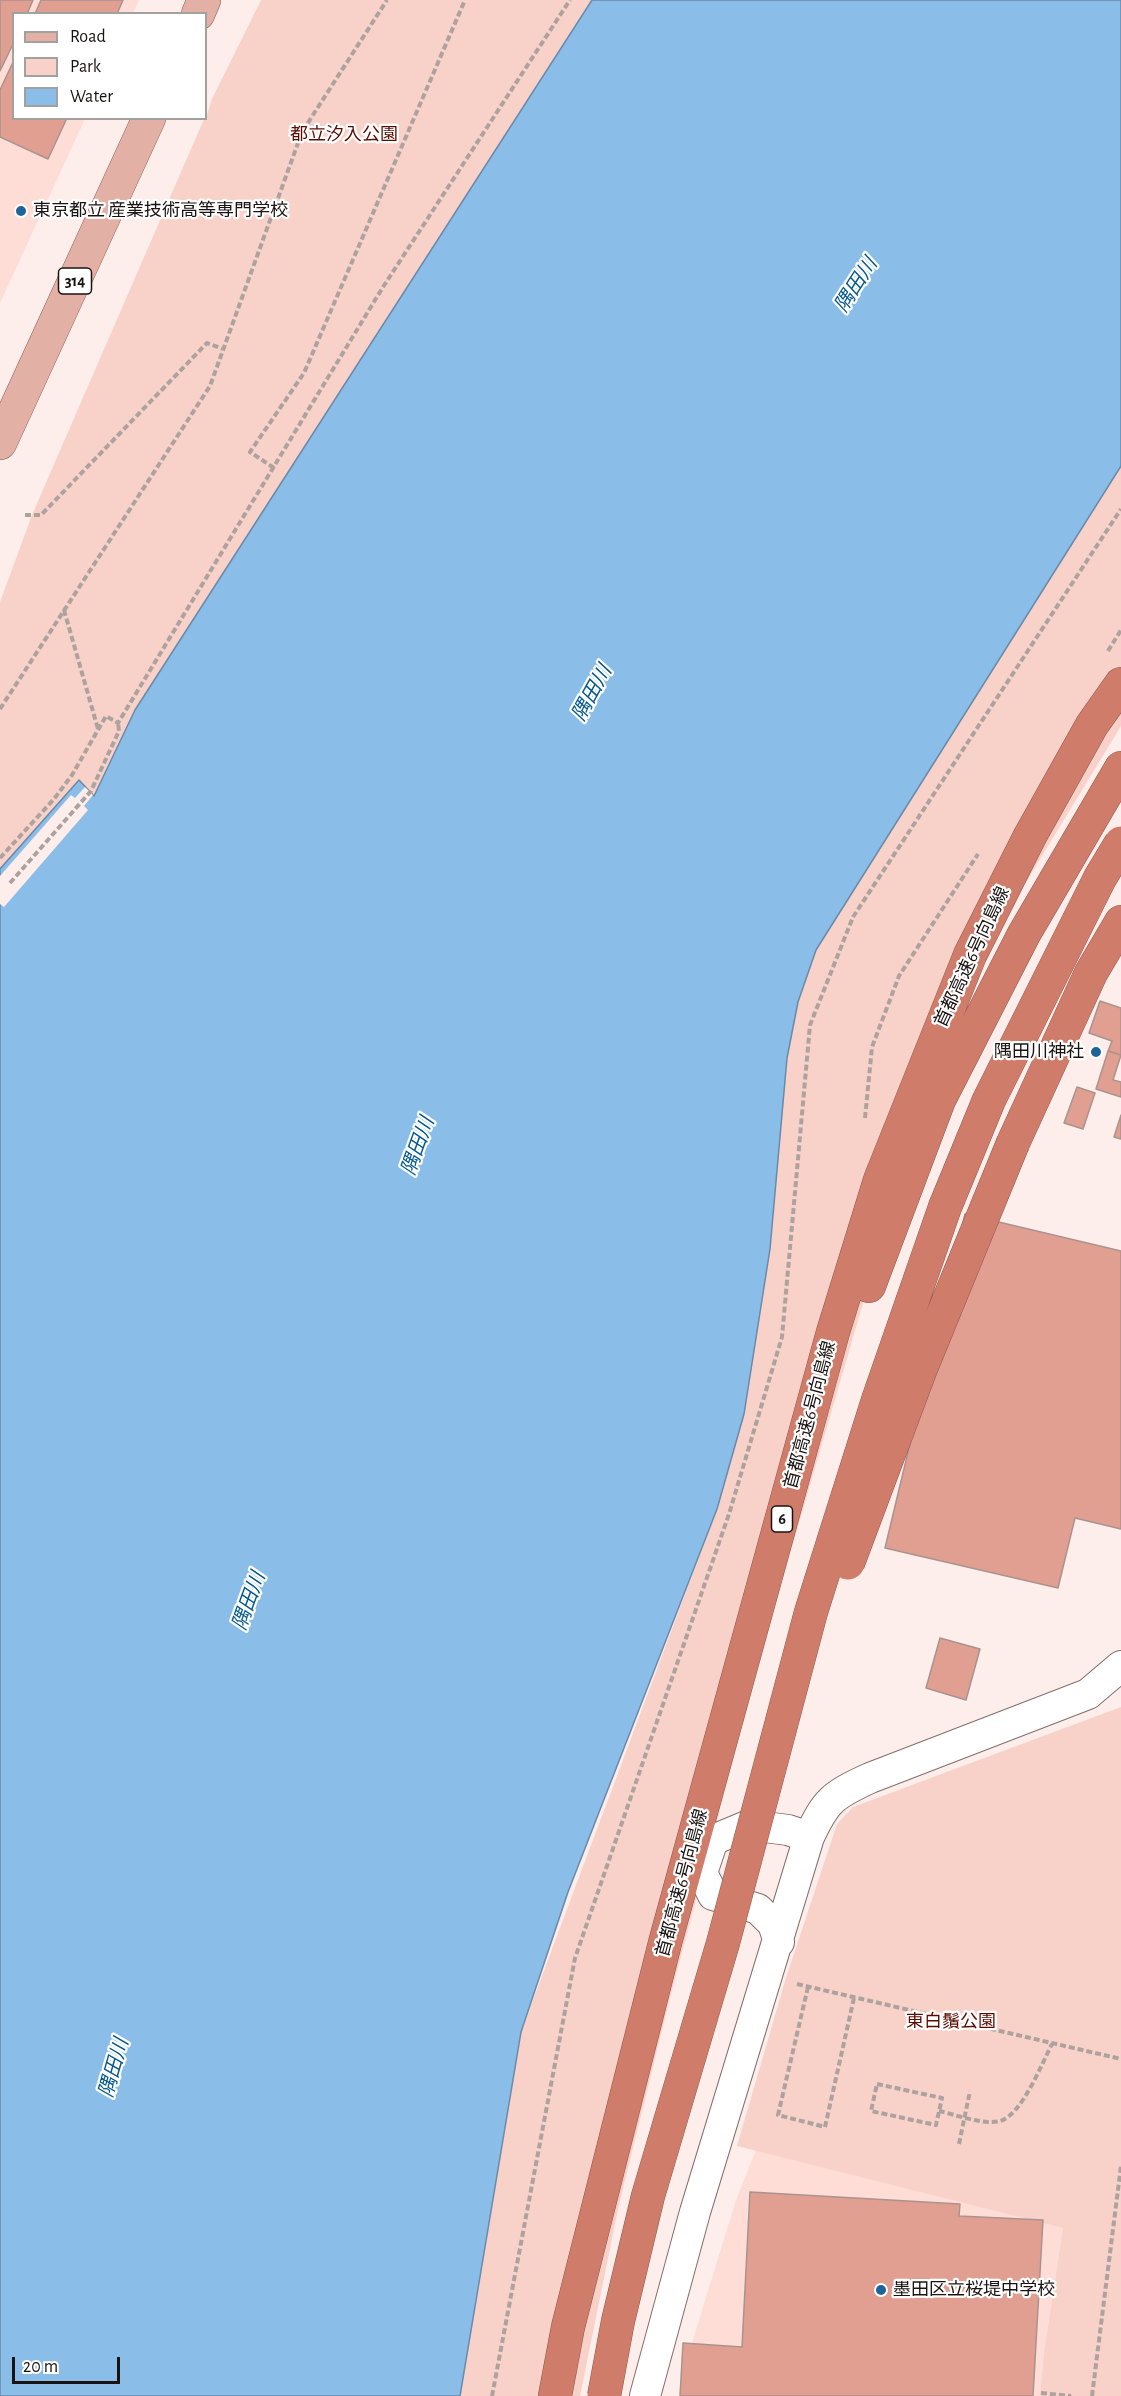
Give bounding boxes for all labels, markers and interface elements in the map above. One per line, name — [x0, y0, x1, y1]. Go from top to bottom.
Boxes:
legend — [12, 12, 207, 120]
text: Road — [70, 28, 106, 46]
text: Park — [70, 58, 101, 76]
text: Water — [70, 88, 113, 106]
park label: 都立汐入公園 — [290, 124, 398, 146]
place label: 東京都立 産業技術高等専門学校 — [33, 200, 288, 222]
marker: 東京都立 産業技術高等専門学校 — [14, 204, 28, 218]
water label: 隅田川 — [830, 253, 882, 317]
road number: 314 — [58, 268, 92, 294]
water label: 隅田川 — [567, 661, 617, 725]
street label: 首都高速6号向島線 — [930, 883, 1014, 1031]
place label: 隅田川神社 — [994, 1041, 1084, 1063]
marker: 隅田川神社 — [1089, 1045, 1103, 1059]
water label: 隅田川 — [396, 1114, 440, 1178]
street label: 首都高速6号向島線 — [780, 1339, 840, 1491]
road number: 6 — [772, 1506, 792, 1532]
water label: 隅田川 — [227, 1569, 271, 1633]
street label: 首都高速6号向島線 — [652, 1807, 712, 1959]
park label: 東白鬚公園 — [906, 2011, 996, 2033]
water label: 隅田川 — [94, 2036, 134, 2100]
place label: 墨田区立桜堤中学校 — [893, 2279, 1055, 2301]
marker: 墨田区立桜堤中学校 — [874, 2283, 888, 2297]
scale bar — [15, 2345, 123, 2383]
text: 20 m — [23, 2358, 58, 2376]

